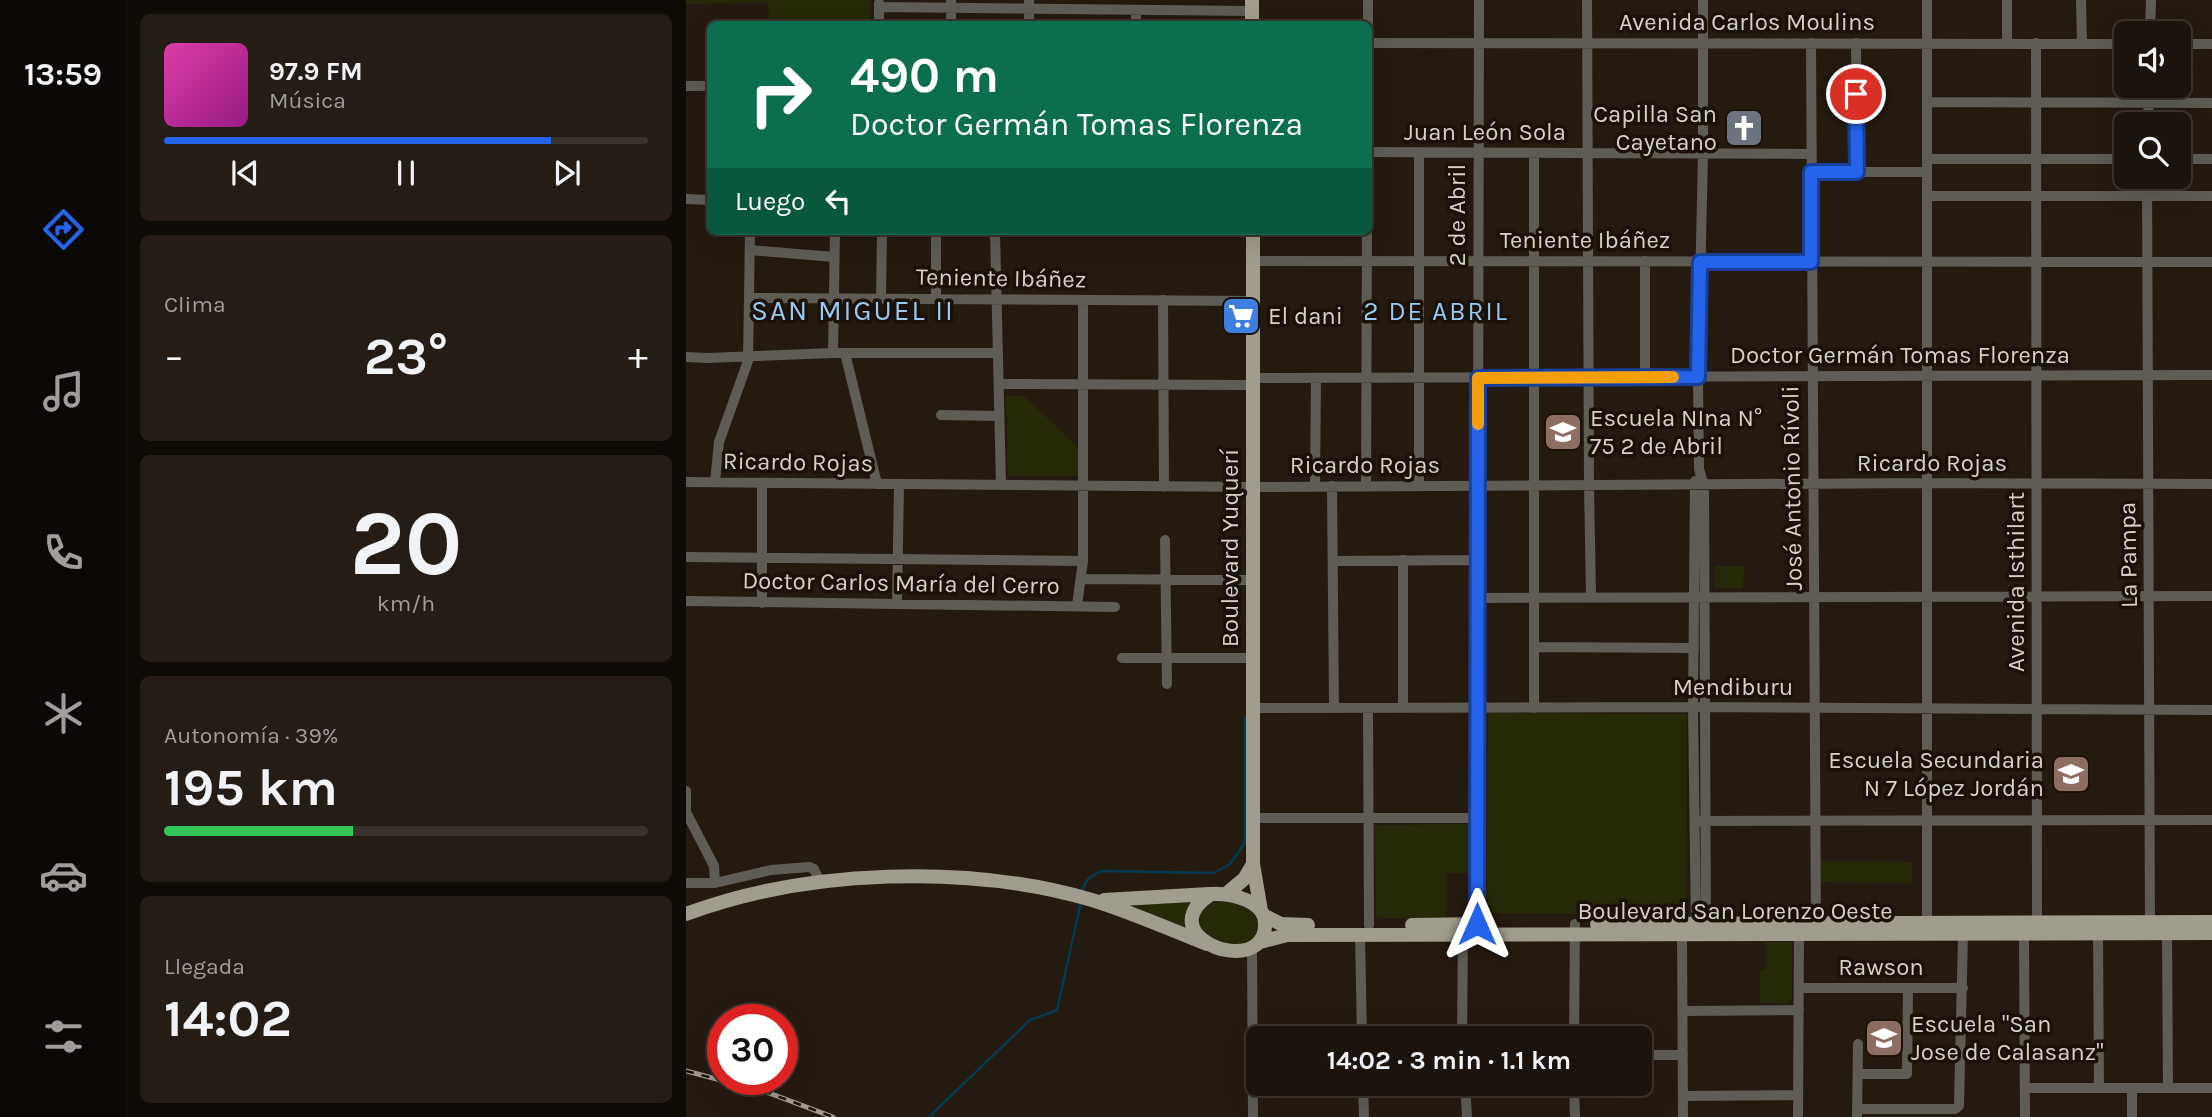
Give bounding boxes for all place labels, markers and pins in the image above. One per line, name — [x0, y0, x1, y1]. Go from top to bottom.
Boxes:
pin — [1826, 64, 1886, 124]
place label: Capilla San Cayetano — [1593, 100, 1717, 156]
church icon: Capilla San Cayetano — [1723, 107, 1765, 149]
supermarket icon: El dani — [1220, 295, 1262, 337]
place label: El dani — [1268, 302, 1343, 330]
place label: Escuela NIna N° 75 2 de Abril — [1590, 404, 1762, 460]
school or university icon: Escuela NIna N° 75 2 de Abril — [1542, 411, 1584, 453]
place label: Escuela Secundaria N 7 López Jordán — [1828, 746, 2044, 802]
school or university icon: Escuela Secundaria N 7 López Jordán — [2050, 753, 2092, 795]
place label: Escuela "San Jose de Calasanz" — [1911, 1010, 2104, 1066]
school or university icon: Escuela "San Jose de Calasanz" — [1863, 1017, 1905, 1059]

